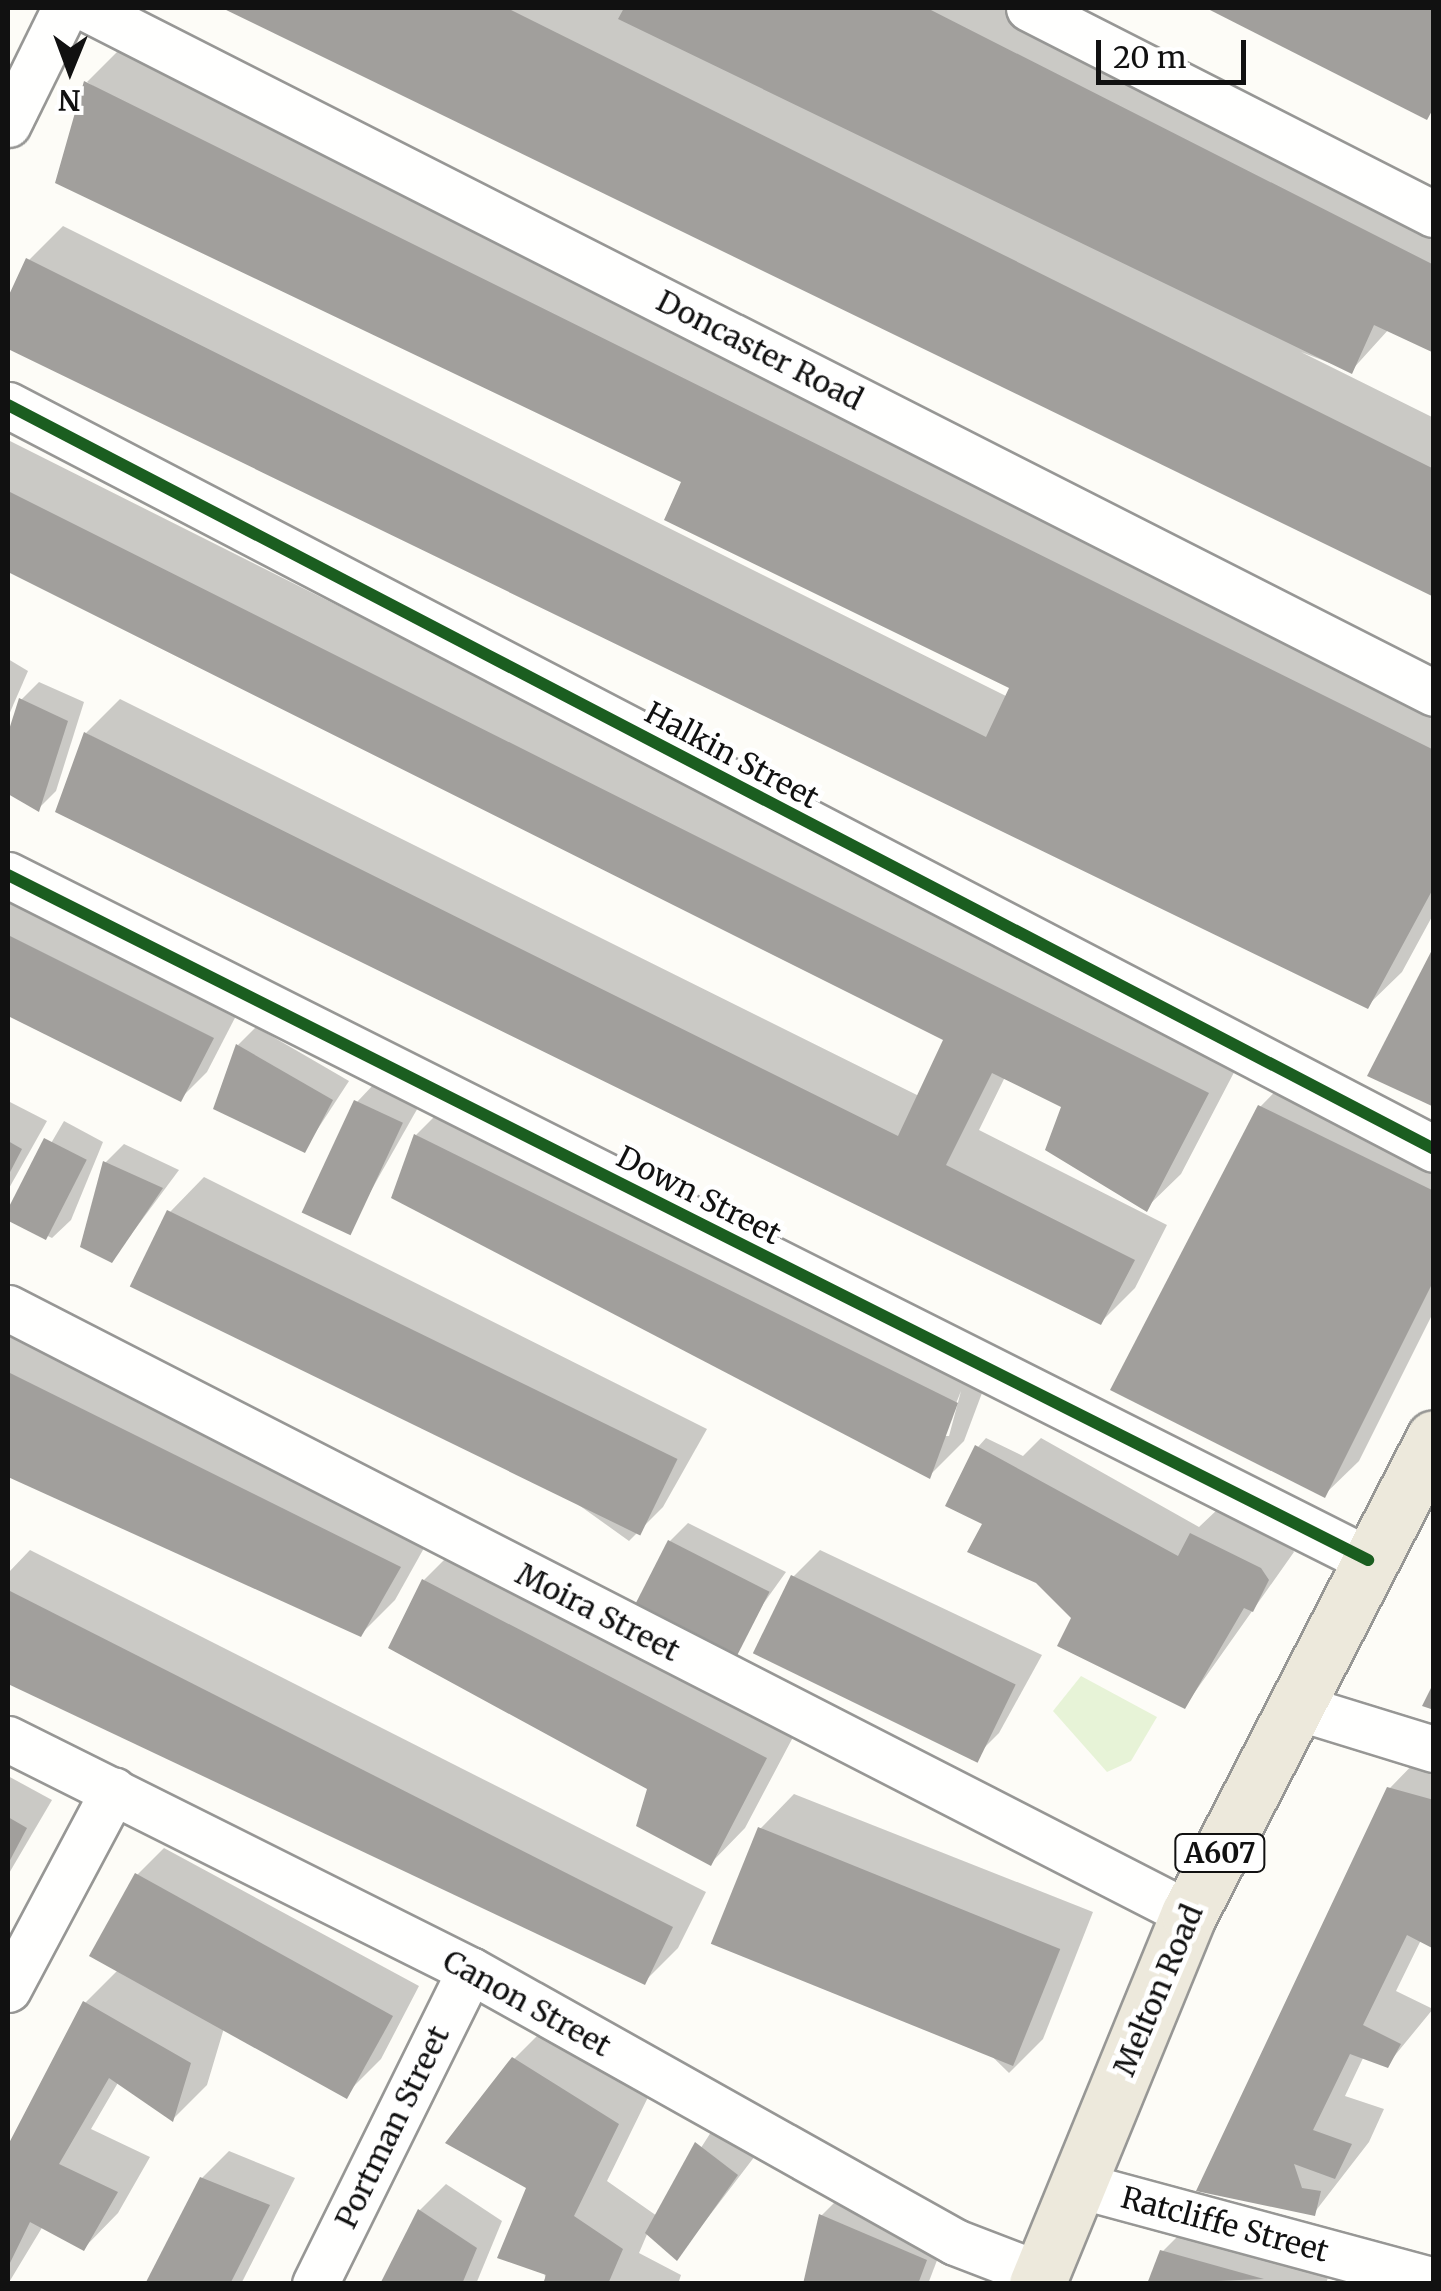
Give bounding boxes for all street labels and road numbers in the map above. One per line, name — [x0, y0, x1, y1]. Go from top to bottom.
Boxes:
street label: Doncaster Road — [651, 283, 869, 417]
street label: Halkin Street — [639, 694, 825, 816]
street label: Down Street — [611, 1138, 787, 1252]
street label: Moira Street — [510, 1555, 686, 1669]
road number: A607 — [1172, 1830, 1268, 1876]
street label: Melton Road — [1106, 1899, 1210, 2081]
street label: Canon Street — [437, 1942, 617, 2064]
street label: Portman Street — [328, 2020, 456, 2234]
street label: Ratcliffe Street — [1117, 2179, 1333, 2269]

